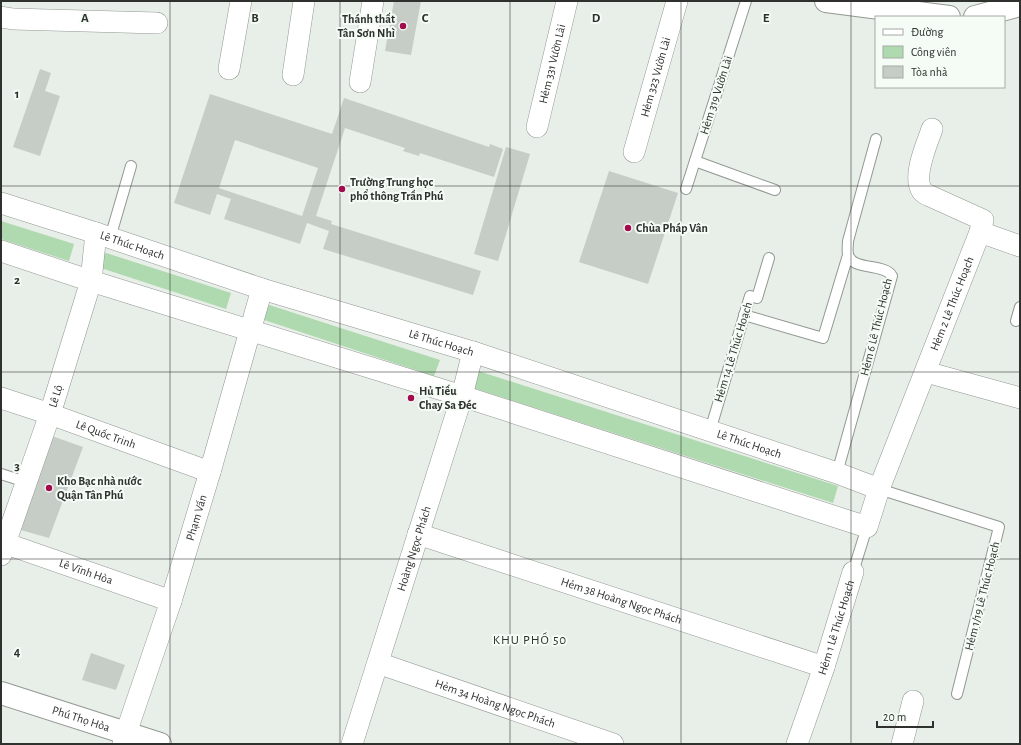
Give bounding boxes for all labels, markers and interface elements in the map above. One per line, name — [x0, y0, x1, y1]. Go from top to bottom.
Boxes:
text: A — [81, 12, 89, 25]
text: B — [251, 12, 259, 25]
place label: Thánh thất Tân Sơn Nhì — [338, 12, 395, 39]
text: C — [422, 12, 429, 25]
text: D — [592, 12, 601, 25]
text: E — [763, 12, 770, 25]
legend — [875, 16, 1005, 88]
marker: Thánh thất Tân Sơn Nhì — [398, 21, 408, 31]
street label: Hẻm 331 Vườn Lài — [537, 23, 567, 105]
text: Đường — [911, 26, 944, 38]
street label: Hẻm 323 Vườn Lài — [638, 36, 672, 118]
text: Công viên — [911, 46, 957, 58]
street label: Hẻm 319 Vườn Lài — [698, 54, 734, 136]
text: Tòa nhà — [911, 66, 948, 78]
text: 1 — [15, 88, 19, 101]
place label: Trường Trung học phổ thông Trần Phú — [350, 176, 444, 202]
marker: Trường Trung học phổ thông Trần Phú — [337, 184, 347, 194]
place label: Chùa Pháp Vân — [636, 222, 708, 234]
marker: Chùa Pháp Vân — [623, 223, 633, 233]
street label: Lê Thúc Hoạch — [99, 229, 166, 262]
street label: Hẻm 2 Lê Thúc Hoạch — [928, 255, 976, 352]
text: 2 — [14, 274, 20, 287]
street label: Hẻm 6 Lê Thúc Hoạch — [858, 277, 894, 377]
street label: Hẻm 14 Lê Thúc Hoạch — [712, 300, 754, 404]
street label: Lê Thúc Hoạch — [407, 327, 475, 358]
street label: Lê Lộ — [46, 383, 65, 409]
place label: Hủ Tiếu Chay Sa Đéc — [419, 384, 477, 412]
marker: Hủ Tiếu Chay Sa Đéc — [406, 393, 416, 403]
street label: Lê Quốc Trinh — [74, 418, 138, 451]
street label: Lê Thúc Hoạch — [715, 427, 783, 460]
text: 3 — [14, 460, 20, 473]
place label: Kho Bạc nhà nước Quận Tân Phú — [57, 475, 142, 502]
marker: Kho Bạc nhà nước Quận Tân Phú — [44, 483, 54, 493]
street label: Phạm Vấn — [184, 493, 209, 542]
street label: Hoàng Ngọc Phách — [395, 505, 433, 593]
street label: Hẻm 1/19 Lê Thúc Hoạch — [963, 540, 1001, 652]
street label: Lê Vĩnh Hòa — [58, 557, 115, 586]
street label: Hẻm 38 Hoàng Ngọc Phách — [559, 575, 683, 626]
street label: Hẻm 1 Lê Thúc Hoạch — [816, 578, 856, 676]
district label: KHU PHỐ 50 — [493, 631, 567, 647]
text: 4 — [14, 646, 21, 659]
street label: Hẻm 34 Hoàng Ngọc Phách — [434, 677, 557, 730]
scale bar — [877, 703, 933, 729]
street label: Phú Thọ Hòa — [51, 704, 112, 734]
text: 20 m — [883, 711, 906, 723]

